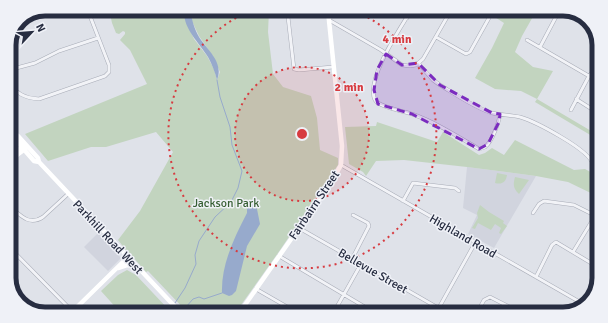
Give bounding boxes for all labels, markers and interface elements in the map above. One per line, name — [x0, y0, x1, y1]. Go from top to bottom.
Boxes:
north arrow — [12, 12, 52, 52]
text: N — [33, 22, 48, 34]
text: 4 min — [383, 32, 412, 47]
text: 2 min — [335, 80, 364, 95]
centre of rings — [295, 127, 309, 141]
street label: Fairbairn Street — [286, 168, 343, 243]
park label: Jackson Park — [193, 196, 259, 211]
street label: Parkhill Road West — [69, 197, 146, 278]
street label: Highland Road — [426, 211, 499, 262]
street label: Bellevue Street — [335, 245, 410, 297]

